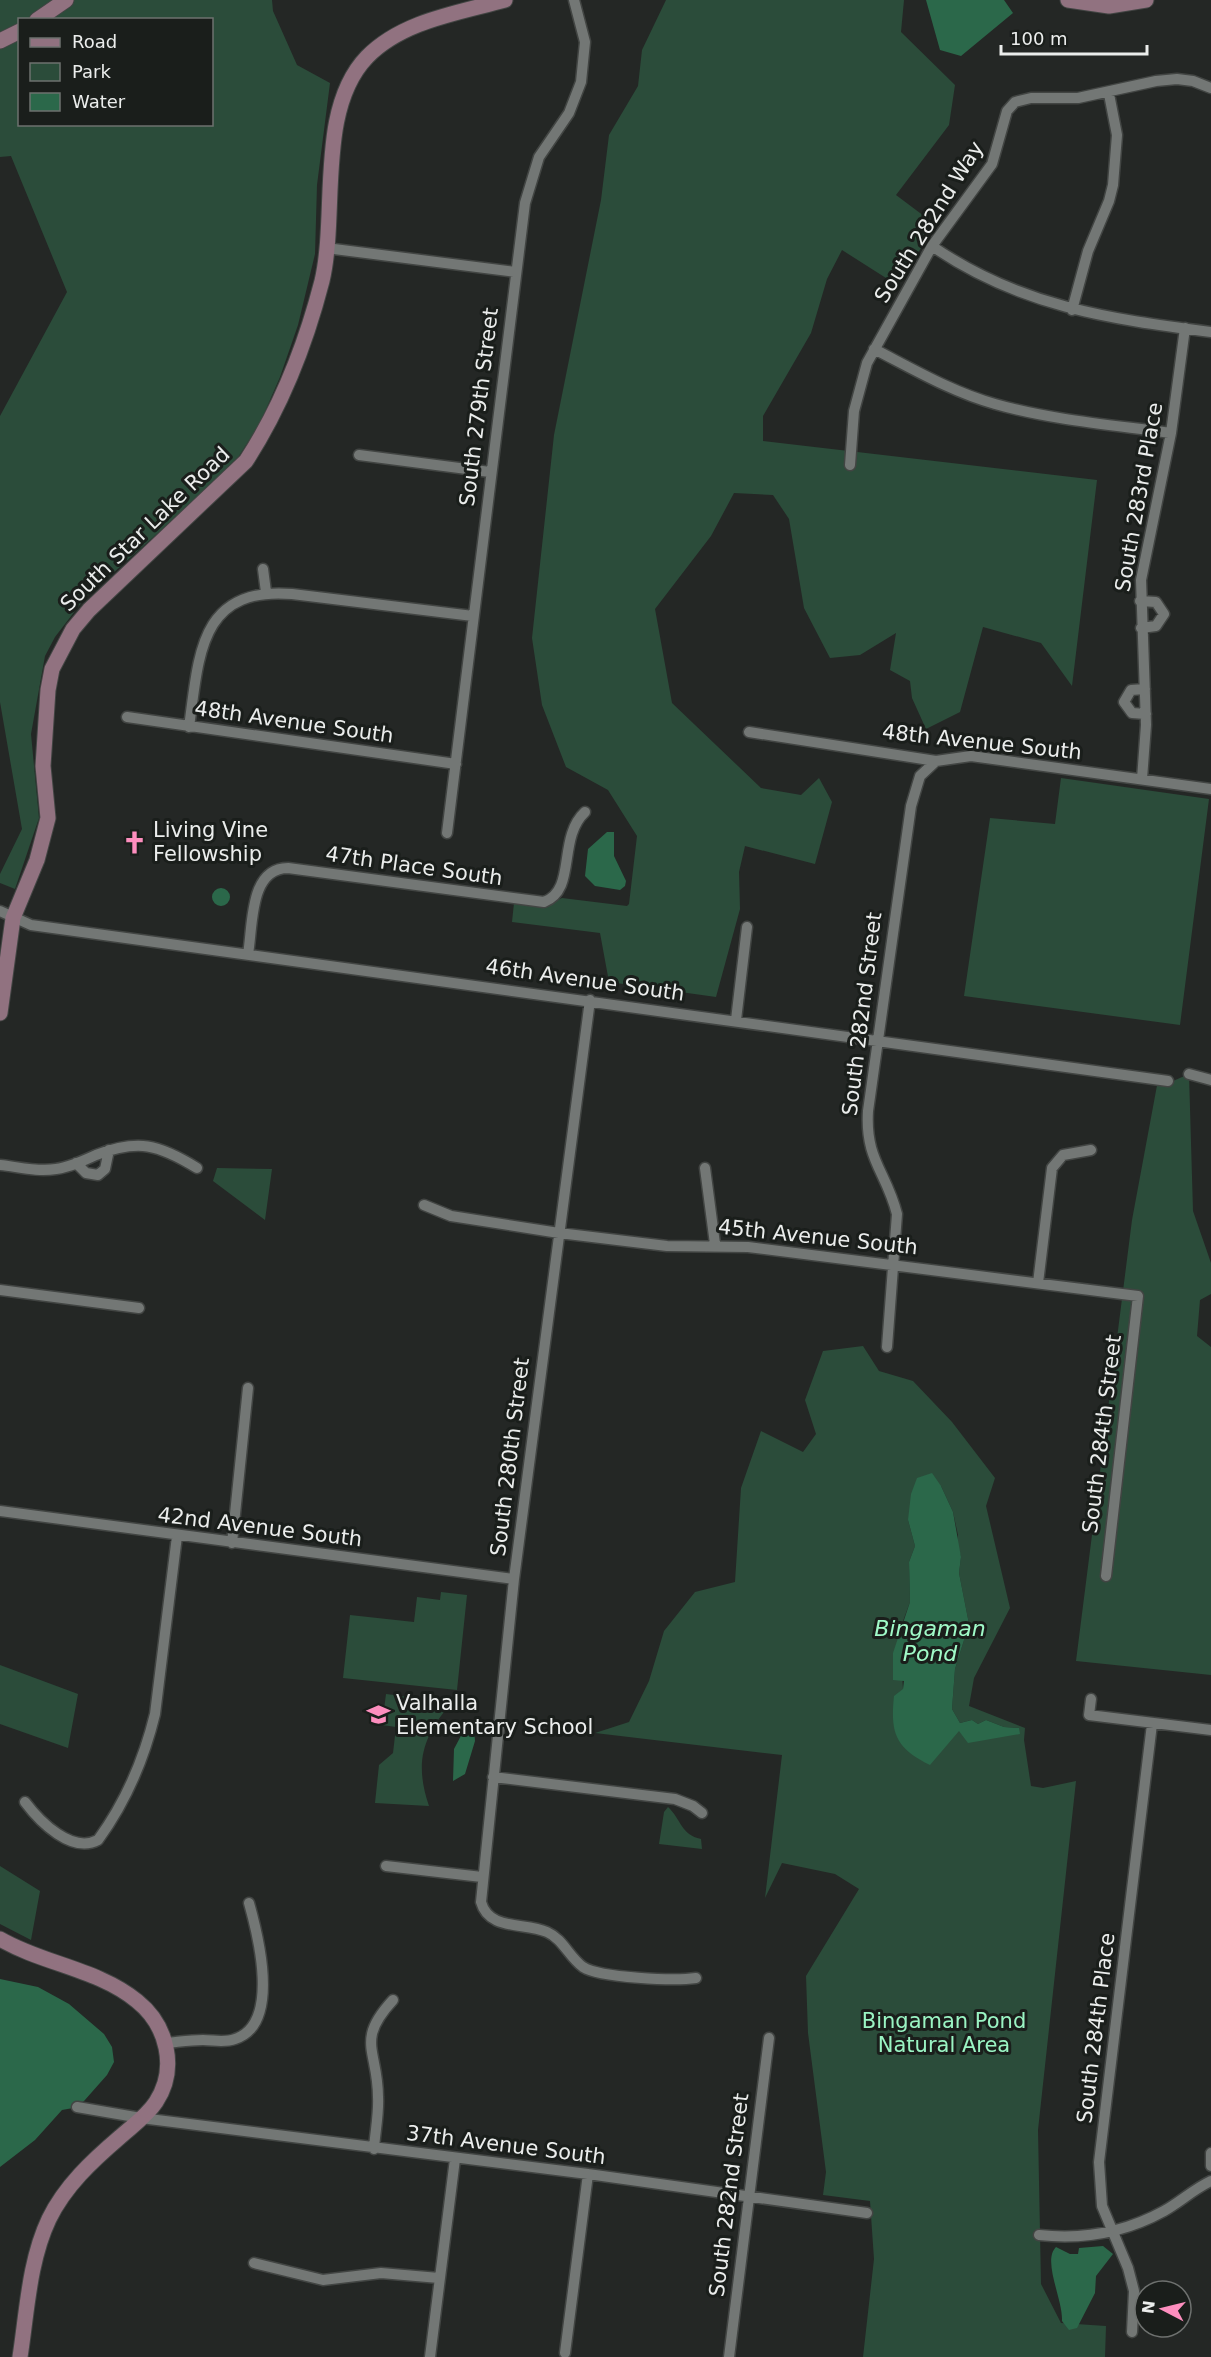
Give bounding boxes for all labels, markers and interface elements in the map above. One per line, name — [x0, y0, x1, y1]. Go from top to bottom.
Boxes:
legend — [18, 18, 213, 126]
scale bar — [1001, 18, 1146, 56]
text: 100 m — [1010, 28, 1068, 49]
text: Road — [72, 31, 117, 52]
text: Park — [72, 61, 111, 82]
text: Water — [72, 91, 126, 112]
street label: South 282nd Way — [870, 137, 988, 307]
street label: South 279th Street — [455, 306, 503, 508]
street label: South 283rd Place — [1111, 400, 1167, 594]
street label: South Star Lake Road — [55, 442, 235, 616]
street label: 48th Avenue South — [193, 696, 395, 748]
street label: 48th Avenue South — [881, 720, 1083, 764]
place label: Living Vine Fellowship — [153, 818, 268, 866]
church icon: Living Vine Fellowship — [122, 829, 148, 855]
street label: 47th Place South — [324, 842, 504, 890]
street label: South 282nd Street — [838, 911, 886, 1117]
street label: 46th Avenue South — [484, 954, 686, 1006]
street label: 45th Avenue South — [717, 1215, 919, 1259]
street label: South 284th Street — [1078, 1333, 1126, 1535]
street label: South 280th Street — [486, 1356, 534, 1558]
street label: 42nd Avenue South — [156, 1503, 364, 1551]
water label: Bingaman Pond — [874, 1616, 986, 1666]
place label: Valhalla Elementary School — [396, 1691, 593, 1739]
school or university icon: Valhalla Elementary School — [365, 1702, 391, 1728]
street label: South 284th Place — [1072, 1931, 1120, 2125]
park label: Bingaman Pond Natural Area — [862, 2009, 1026, 2057]
street label: South 282nd Street — [705, 2092, 753, 2298]
street label: 37th Avenue South — [405, 2121, 607, 2169]
north arrow — [1133, 2279, 1193, 2339]
text: N — [1138, 2299, 1159, 2315]

